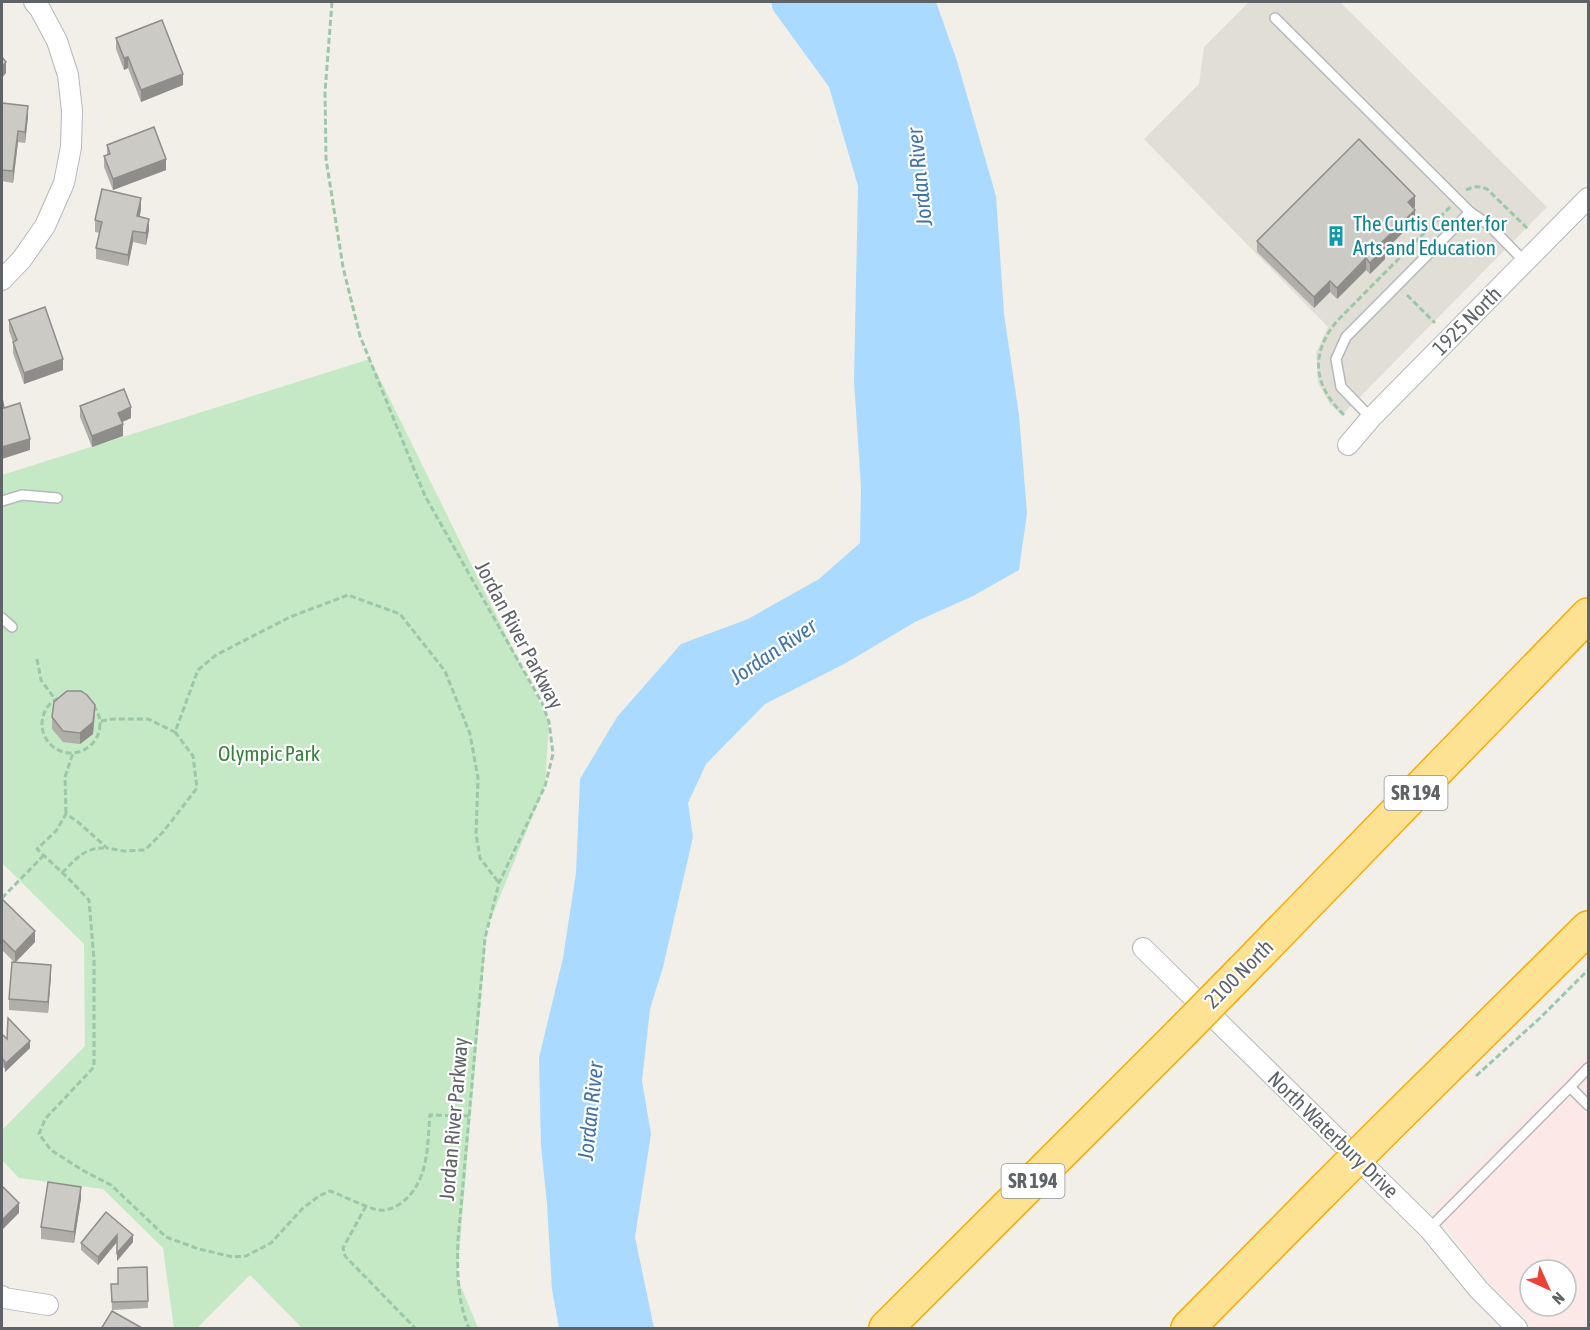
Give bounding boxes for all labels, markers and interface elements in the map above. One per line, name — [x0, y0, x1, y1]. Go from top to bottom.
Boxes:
water label: Jordan River — [901, 125, 937, 229]
place label: The Curtis Center for Arts and Education — [1353, 211, 1507, 259]
building icon: The Curtis Center for Arts and Education — [1324, 224, 1348, 248]
street label: 1925 North — [1427, 281, 1505, 359]
street label: Jordan River Parkway — [471, 557, 569, 713]
water label: Jordan River — [724, 612, 823, 690]
park label: Olympic Park — [218, 741, 320, 765]
road number: SR 194 — [1384, 776, 1448, 810]
street label: 2100 North — [1199, 934, 1277, 1012]
street label: Jordan River Parkway — [434, 1036, 472, 1202]
water label: Jordan River — [572, 1059, 608, 1163]
street label: North Waterbury Drive — [1264, 1066, 1404, 1203]
road number: SR 194 — [1002, 1164, 1064, 1198]
north arrow — [1518, 1258, 1578, 1318]
text: N — [1549, 1289, 1568, 1308]

